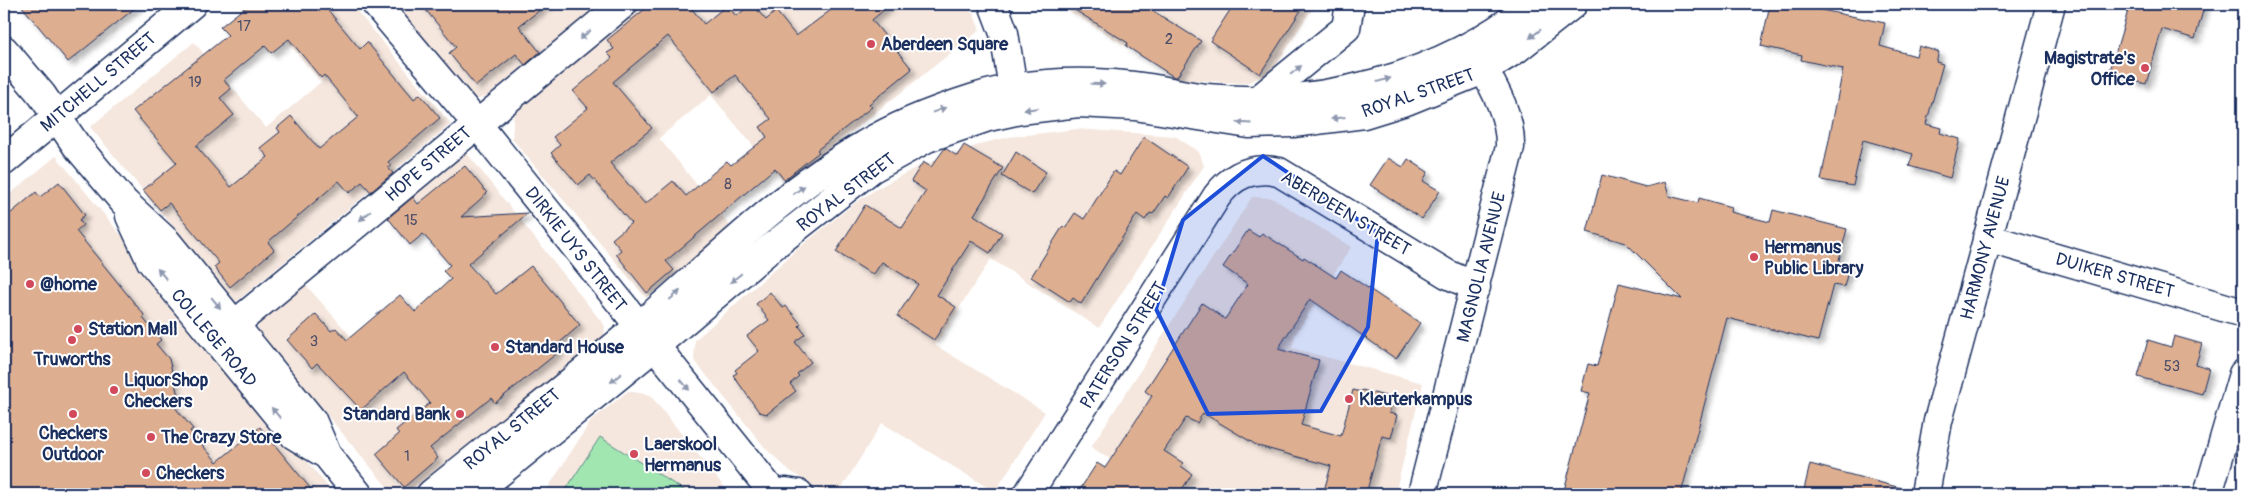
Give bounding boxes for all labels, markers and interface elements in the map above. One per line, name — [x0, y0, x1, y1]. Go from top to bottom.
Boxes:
house number: 17 — [237, 17, 251, 36]
street label: MITCHELL STREET — [36, 27, 161, 137]
one-way arrow — [579, 29, 592, 40]
one-way arrow — [1529, 29, 1542, 40]
house number: 2 — [1165, 30, 1173, 49]
place label: Aberdeen Square — [881, 33, 1009, 56]
marker: Aberdeen Square — [865, 38, 877, 50]
place label: Magistrate's Office — [2044, 47, 2136, 91]
marker: Magistrate's Office — [2139, 62, 2151, 74]
street label: ROYAL STREET — [1359, 63, 1478, 124]
one-way arrow — [1289, 64, 1302, 75]
house number: 19 — [188, 73, 202, 92]
one-way arrow — [1377, 75, 1392, 83]
one-way arrow — [1090, 80, 1106, 88]
one-way arrow — [1022, 105, 1038, 113]
one-way arrow — [932, 106, 947, 114]
one-way arrow — [1330, 114, 1346, 122]
one-way arrow — [1236, 119, 1252, 127]
street label: HOPE STREET — [380, 122, 476, 207]
street label: ROYAL STREET — [792, 148, 900, 237]
street label: ABERDEEN STREET — [1277, 166, 1415, 261]
street label: HARMONY AVENUE — [1955, 174, 2016, 322]
house number: 8 — [724, 175, 732, 194]
street label: DIRKIE UYS STREET — [520, 182, 632, 316]
one-way arrow — [792, 185, 806, 195]
street label: MAGNOLIA AVENUE — [1452, 189, 1511, 345]
one-way arrow — [359, 211, 372, 222]
house number: 15 — [404, 211, 418, 230]
place label: Hermanus Public Library — [1764, 236, 1864, 280]
street label: DUIKER STREET — [2053, 248, 2177, 303]
marker: Hermanus Public Library — [1748, 251, 1760, 263]
one-way arrow — [156, 268, 167, 281]
one-way arrow — [730, 272, 743, 283]
place label: @home — [40, 273, 98, 296]
street label: PATERSON STREET — [1075, 277, 1172, 413]
marker: @home — [24, 278, 36, 290]
street label: COLLEGE ROAD — [166, 284, 261, 392]
one-way arrow — [668, 289, 681, 300]
one-way arrow — [210, 296, 221, 309]
place label: Station Mall — [88, 318, 178, 341]
marker: Station Mall — [72, 323, 84, 335]
house number: 3 — [310, 332, 318, 351]
marker: Truworths — [66, 334, 78, 346]
place label: Standard House — [505, 336, 625, 359]
marker: Standard House — [489, 341, 501, 353]
place label: Truworths — [33, 348, 111, 371]
house number: 53 — [2164, 357, 2180, 376]
place label: LiquorShop Checkers — [124, 369, 209, 413]
one-way arrow — [610, 372, 623, 383]
one-way arrow — [679, 378, 690, 391]
street label: ROYAL STREET — [459, 383, 565, 475]
marker: LiquorShop Checkers — [108, 384, 120, 396]
place label: Kleuterkampus — [1359, 388, 1473, 411]
marker: Kleuterkampus — [1343, 393, 1355, 405]
place label: Standard Bank — [343, 403, 450, 426]
one-way arrow — [271, 407, 282, 420]
marker: Checkers Outdoor — [67, 408, 79, 420]
marker: Standard Bank — [454, 408, 466, 420]
place label: Checkers Outdoor — [39, 422, 108, 466]
place label: The Crazy Store — [160, 426, 283, 449]
marker: The Crazy Store — [145, 431, 157, 443]
place label: Laerskool Hermanus — [644, 433, 722, 477]
house number: 1 — [404, 447, 410, 466]
marker: Laerskool Hermanus — [628, 448, 640, 460]
place label: Checkers — [156, 462, 225, 485]
marker: Checkers — [140, 467, 152, 479]

